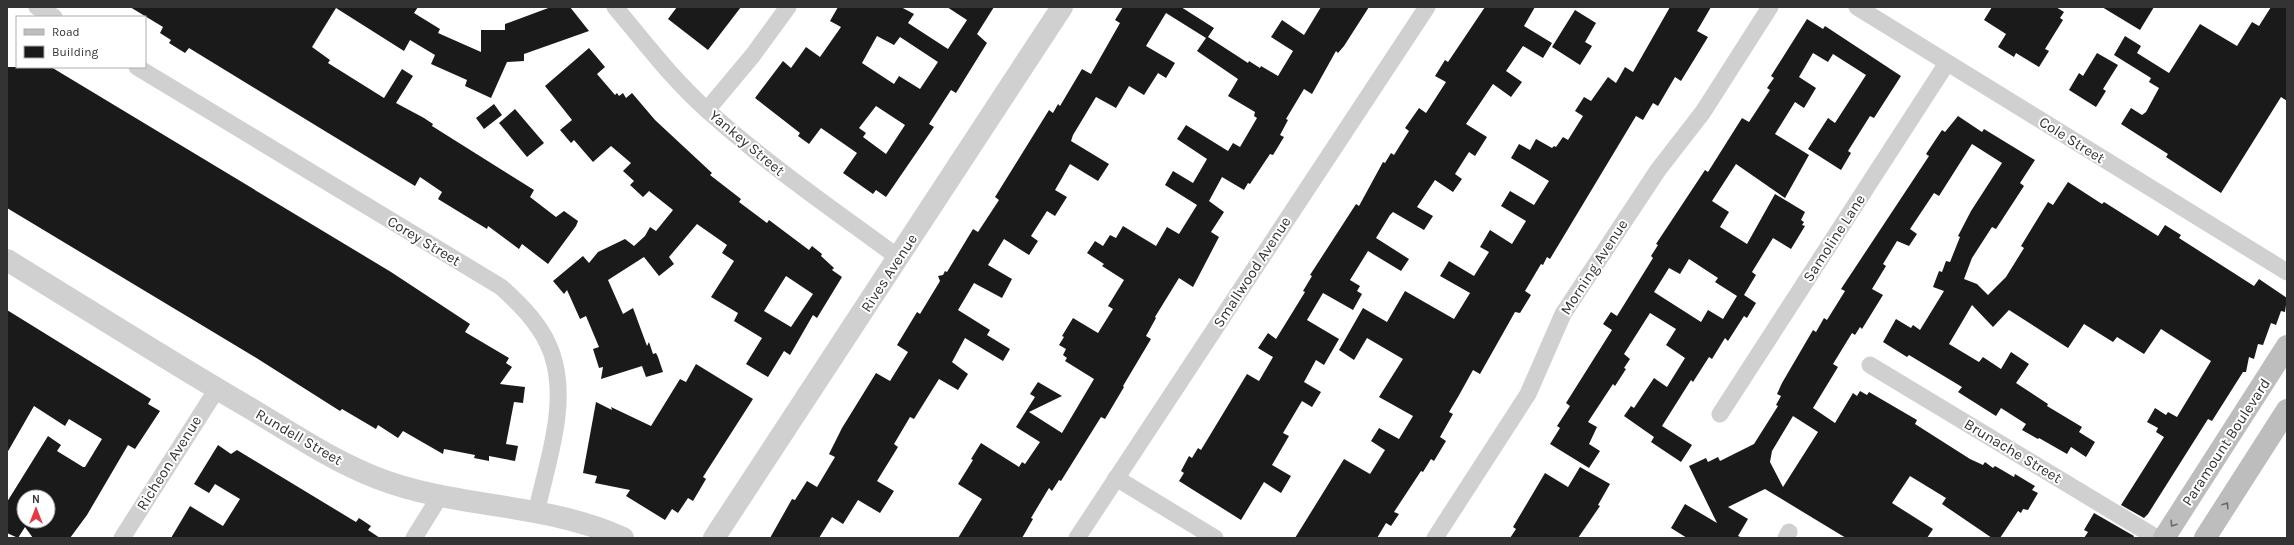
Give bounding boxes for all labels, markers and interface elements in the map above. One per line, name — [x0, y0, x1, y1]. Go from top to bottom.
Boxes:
legend — [16, 16, 146, 68]
text: Road — [52, 25, 80, 39]
text: Building — [52, 45, 99, 59]
street label: Yankey Street — [706, 106, 788, 180]
street label: Cole Street — [2036, 113, 2108, 167]
street label: Samoline Lane — [1799, 191, 1869, 285]
street label: Corey Street — [384, 212, 464, 270]
street label: Smallwood Avenue — [1209, 213, 1295, 331]
street label: Morning Avenue — [1556, 216, 1632, 318]
street label: Rives Avenue — [857, 230, 921, 316]
street label: Paramount Boulevard — [2178, 375, 2274, 509]
street label: Rundell Street — [252, 405, 346, 469]
street label: Richeon Avenue — [133, 412, 205, 514]
street label: Brunache Street — [1961, 415, 2065, 487]
north arrow — [16, 489, 56, 529]
text: N — [32, 493, 40, 506]
one-way arrow — [2221, 502, 2229, 509]
one-way arrow — [2171, 520, 2178, 527]

